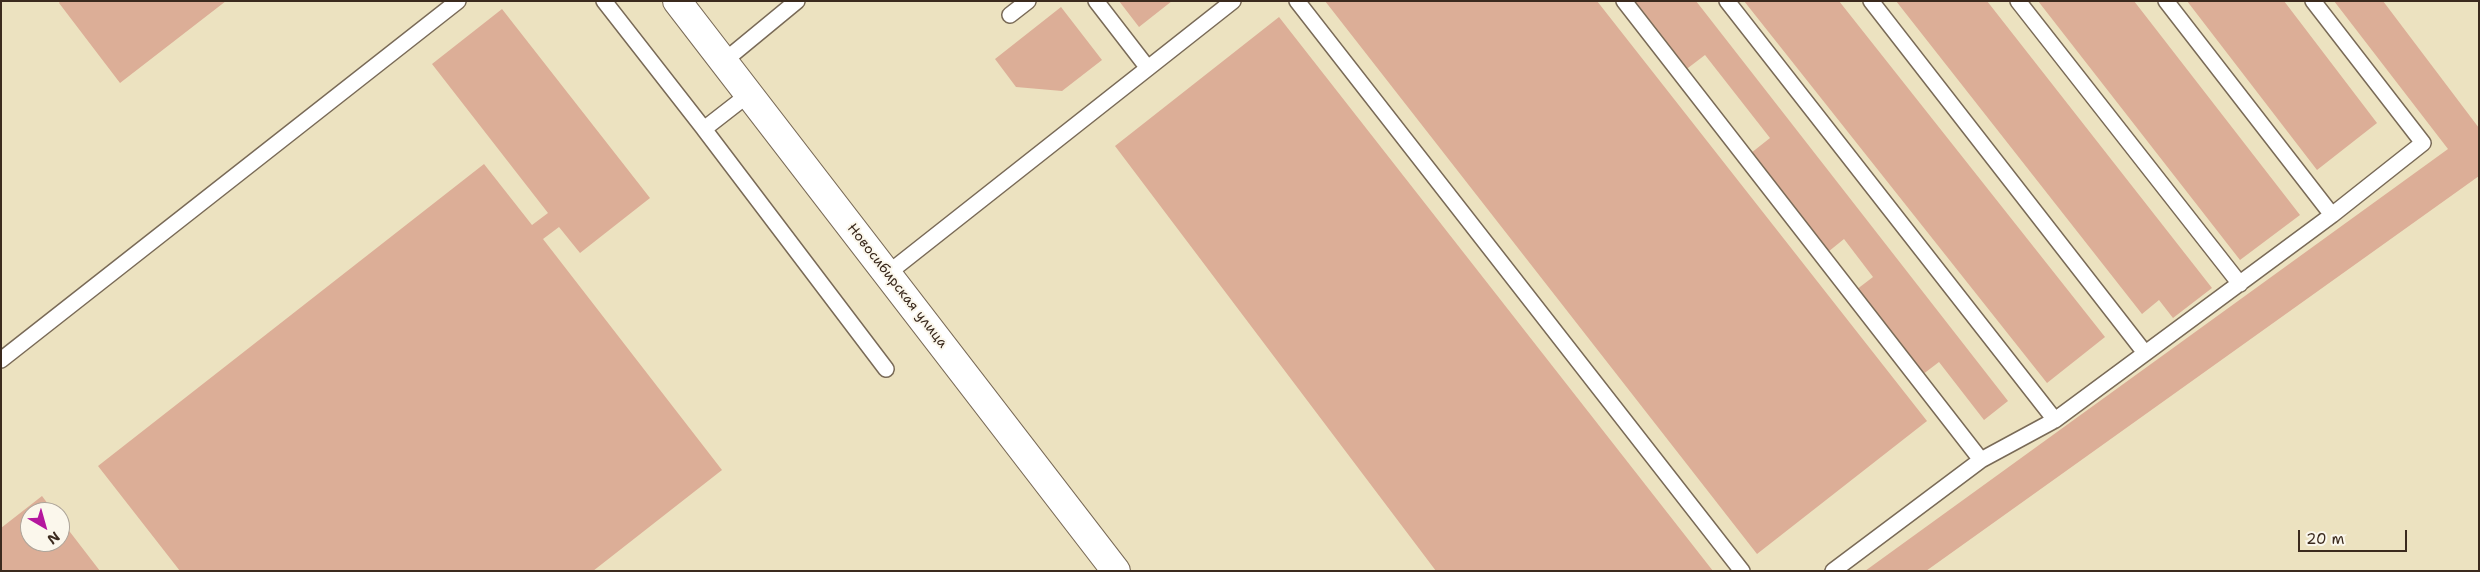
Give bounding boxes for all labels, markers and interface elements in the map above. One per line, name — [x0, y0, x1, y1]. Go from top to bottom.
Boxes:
street label: Новосибирская улица — [843, 220, 951, 352]
north arrow — [20, 502, 70, 552]
scale bar — [2300, 520, 2409, 552]
text: N — [44, 528, 64, 549]
text: 20 m — [2306, 529, 2345, 549]

